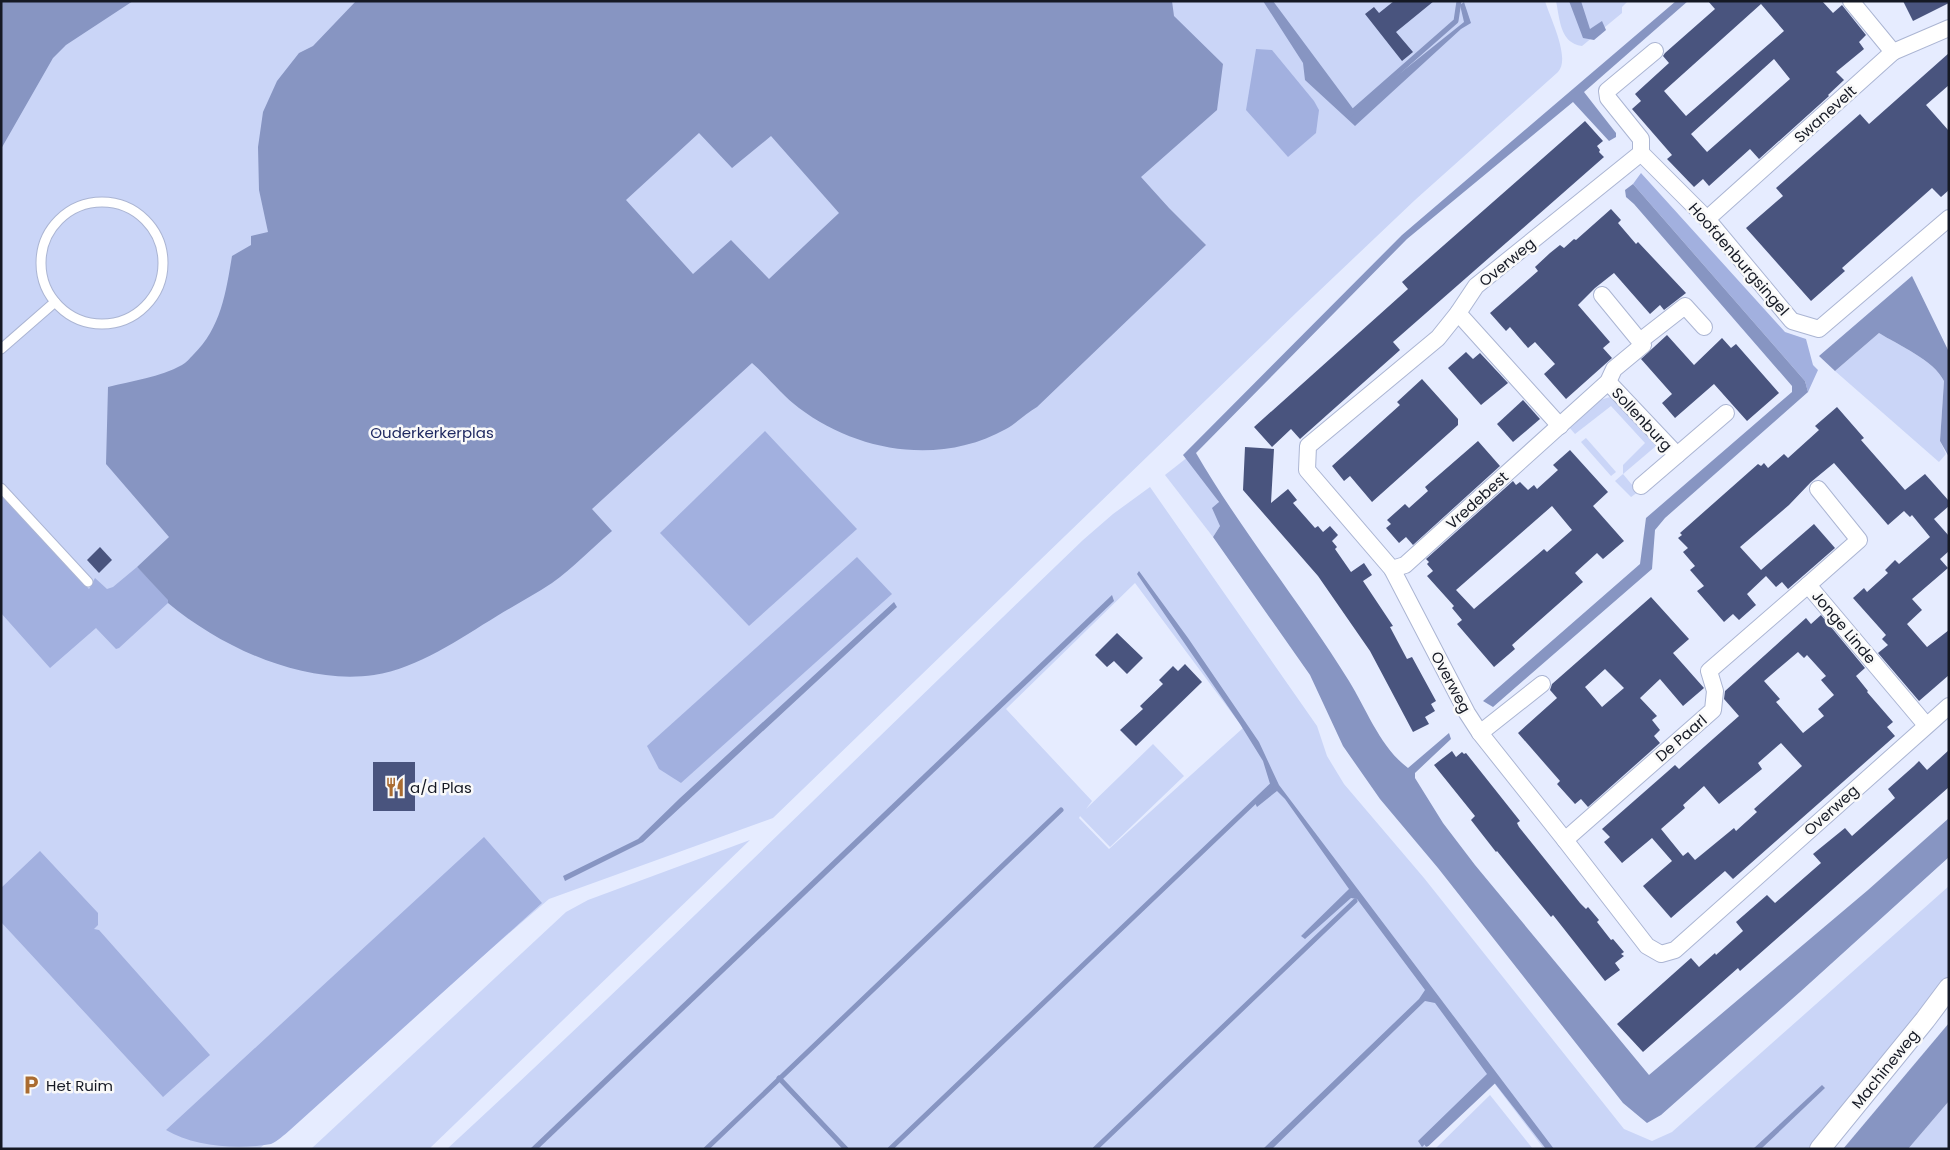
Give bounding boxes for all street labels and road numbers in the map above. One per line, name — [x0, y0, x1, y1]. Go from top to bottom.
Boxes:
street label: Swanevelt — [1789, 80, 1861, 148]
street label: Hoofdenburgsingel — [1684, 198, 1794, 320]
street label: Overweg — [1474, 233, 1540, 291]
street label: Sollenburg — [1607, 383, 1677, 455]
street label: Vredebest — [1441, 466, 1513, 534]
street label: Jonge Linde — [1807, 586, 1881, 668]
street label: Overweg — [1426, 648, 1476, 716]
street label: De Paarl — [1651, 710, 1711, 766]
street label: Overweg — [1799, 780, 1863, 840]
street label: Machineweg — [1847, 1025, 1923, 1113]

